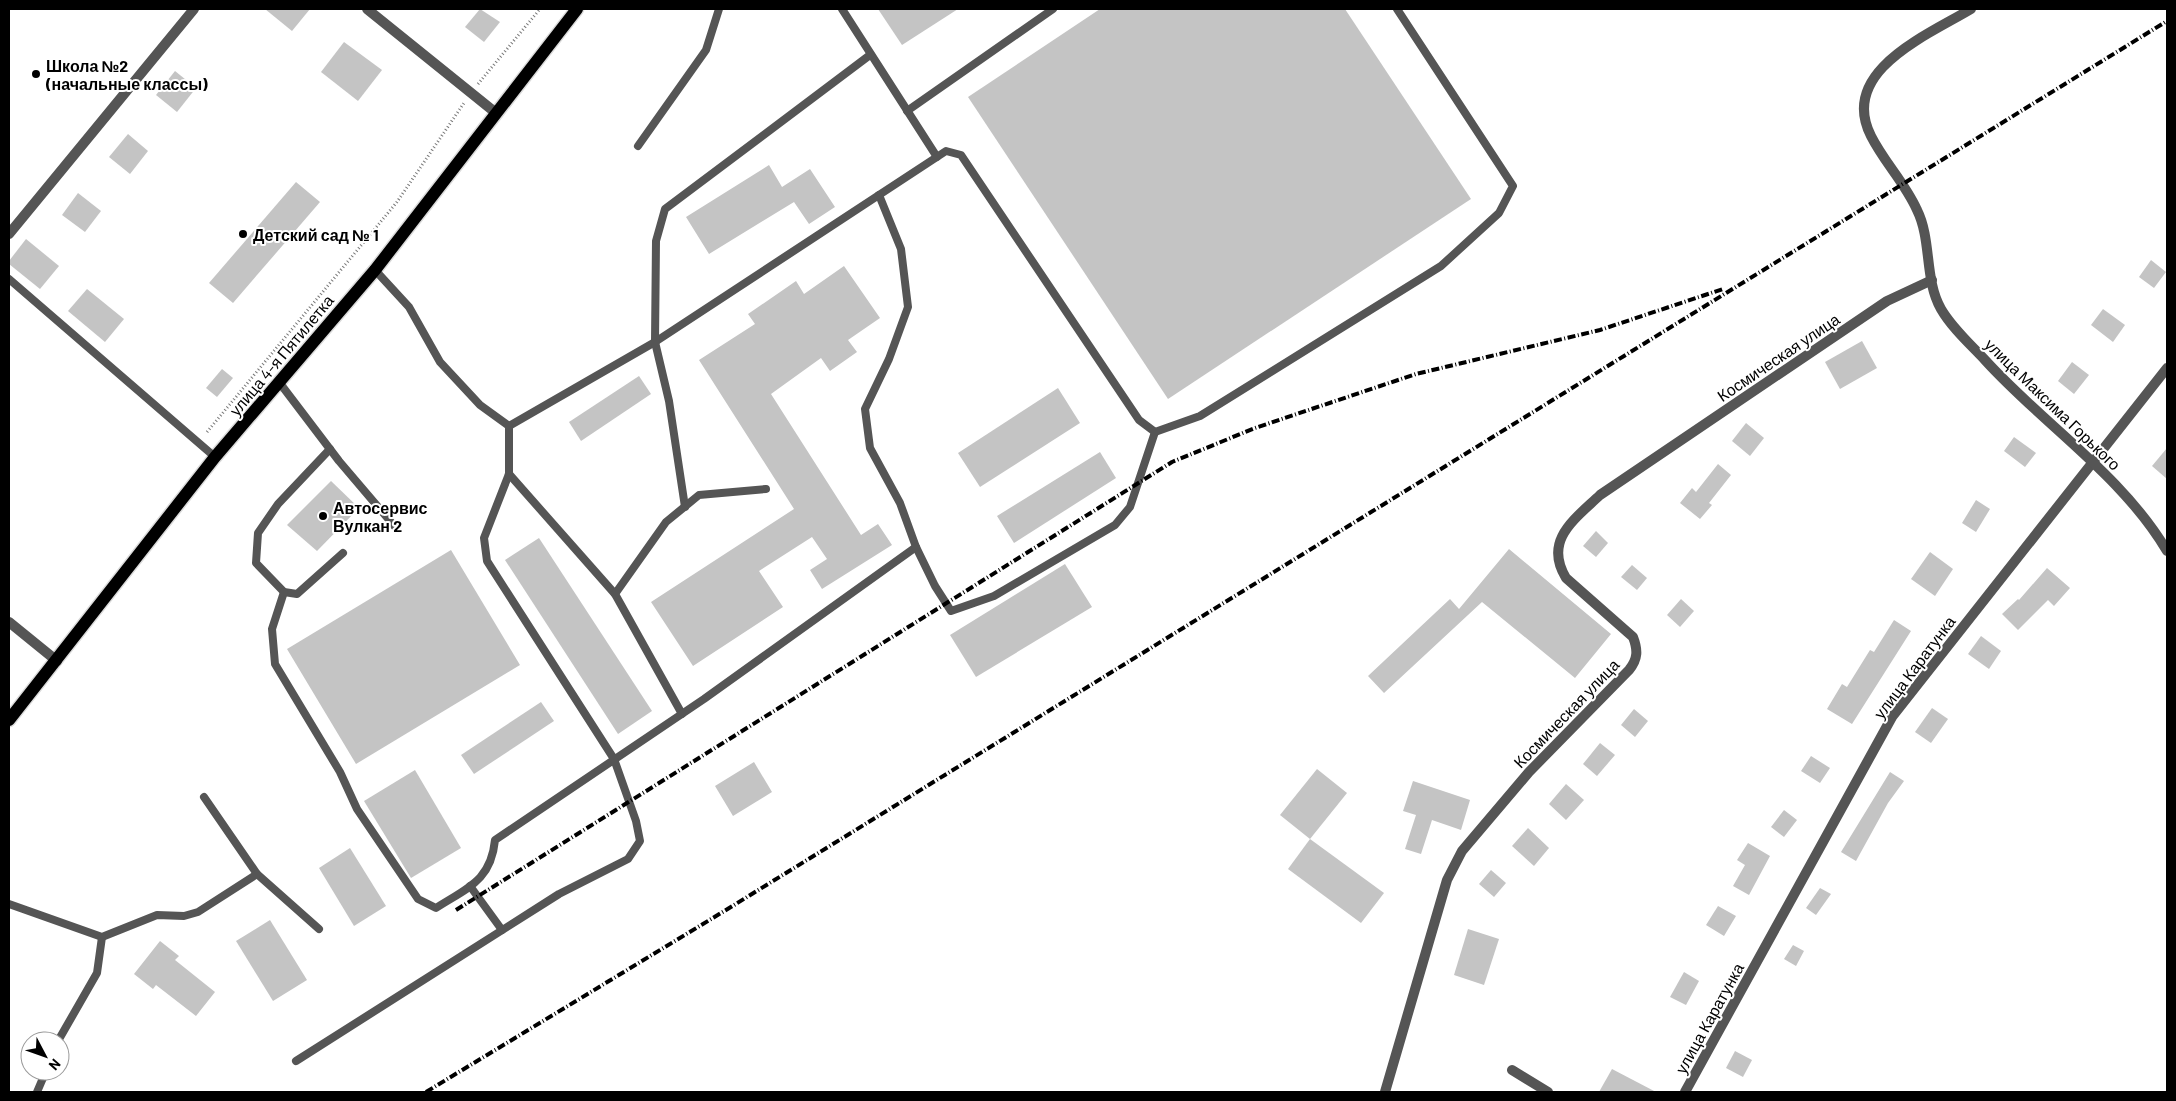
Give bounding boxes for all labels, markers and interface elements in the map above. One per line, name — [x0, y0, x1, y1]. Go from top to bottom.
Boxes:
place label: Школа №2 (начальные классы) — [45, 56, 208, 93]
marker: Школа №2 (начальные классы) — [30, 68, 42, 80]
place label: Детский сад № 1 — [253, 225, 379, 244]
marker: Детский сад № 1 — [237, 228, 249, 240]
street label: улица 4-я Пятилетка — [225, 291, 337, 419]
street label: Космическая улица — [1713, 309, 1843, 405]
street label: улица Максима Горького — [1981, 334, 2125, 474]
place label: Автосервис Вулкан 2 — [333, 498, 428, 535]
marker: Автосервис Вулкан 2 — [317, 510, 329, 522]
street label: улица Каратунка — [1869, 612, 1959, 722]
street label: Космическая улица — [1509, 655, 1623, 771]
street label: улица Каратунка — [1671, 959, 1747, 1077]
north arrow — [20, 1031, 70, 1081]
text: N — [46, 1056, 65, 1074]

